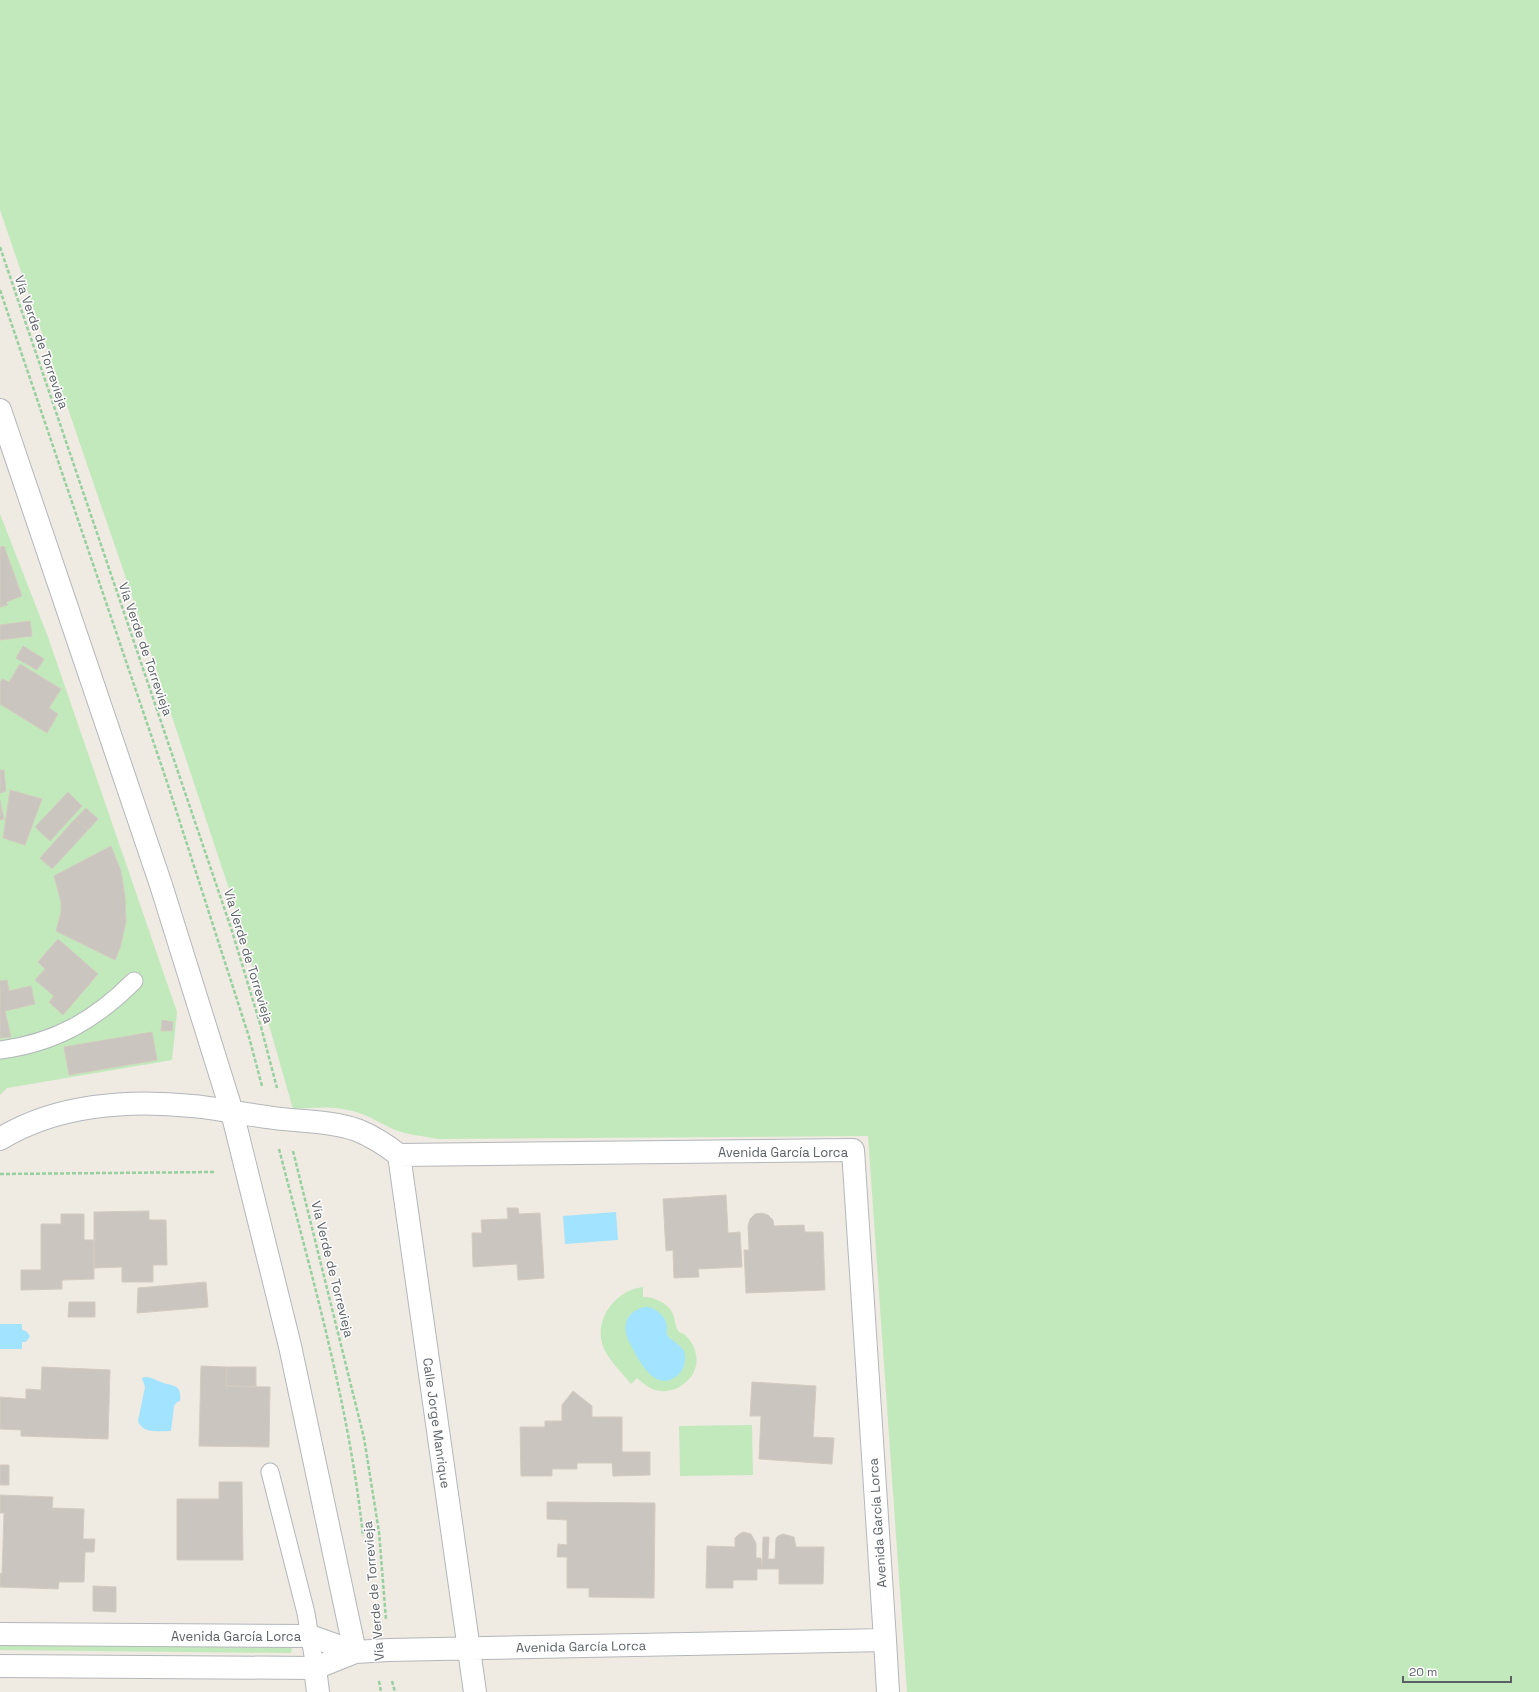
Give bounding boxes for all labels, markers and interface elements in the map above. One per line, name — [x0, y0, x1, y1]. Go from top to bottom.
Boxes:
street label: Vía Verde de Torrevieja — [11, 273, 73, 412]
street label: Vía Verde de Torrevieja — [115, 580, 177, 719]
street label: Vía Verde de Torrevieja — [220, 887, 277, 1026]
street label: Avenida García Lorca — [718, 1144, 849, 1161]
street label: Vía Verde de Torrevieja — [307, 1199, 358, 1340]
street label: Calle Jorge Manrique — [419, 1357, 454, 1489]
street label: Avenida García Lorca — [864, 1457, 891, 1589]
street label: Vía Verde de Torrevieja — [359, 1520, 388, 1662]
street label: Avenida García Lorca — [171, 1628, 302, 1645]
street label: Avenida García Lorca — [516, 1637, 647, 1656]
scale bar — [1403, 1658, 1511, 1684]
text: 20 m — [1409, 1664, 1437, 1680]

